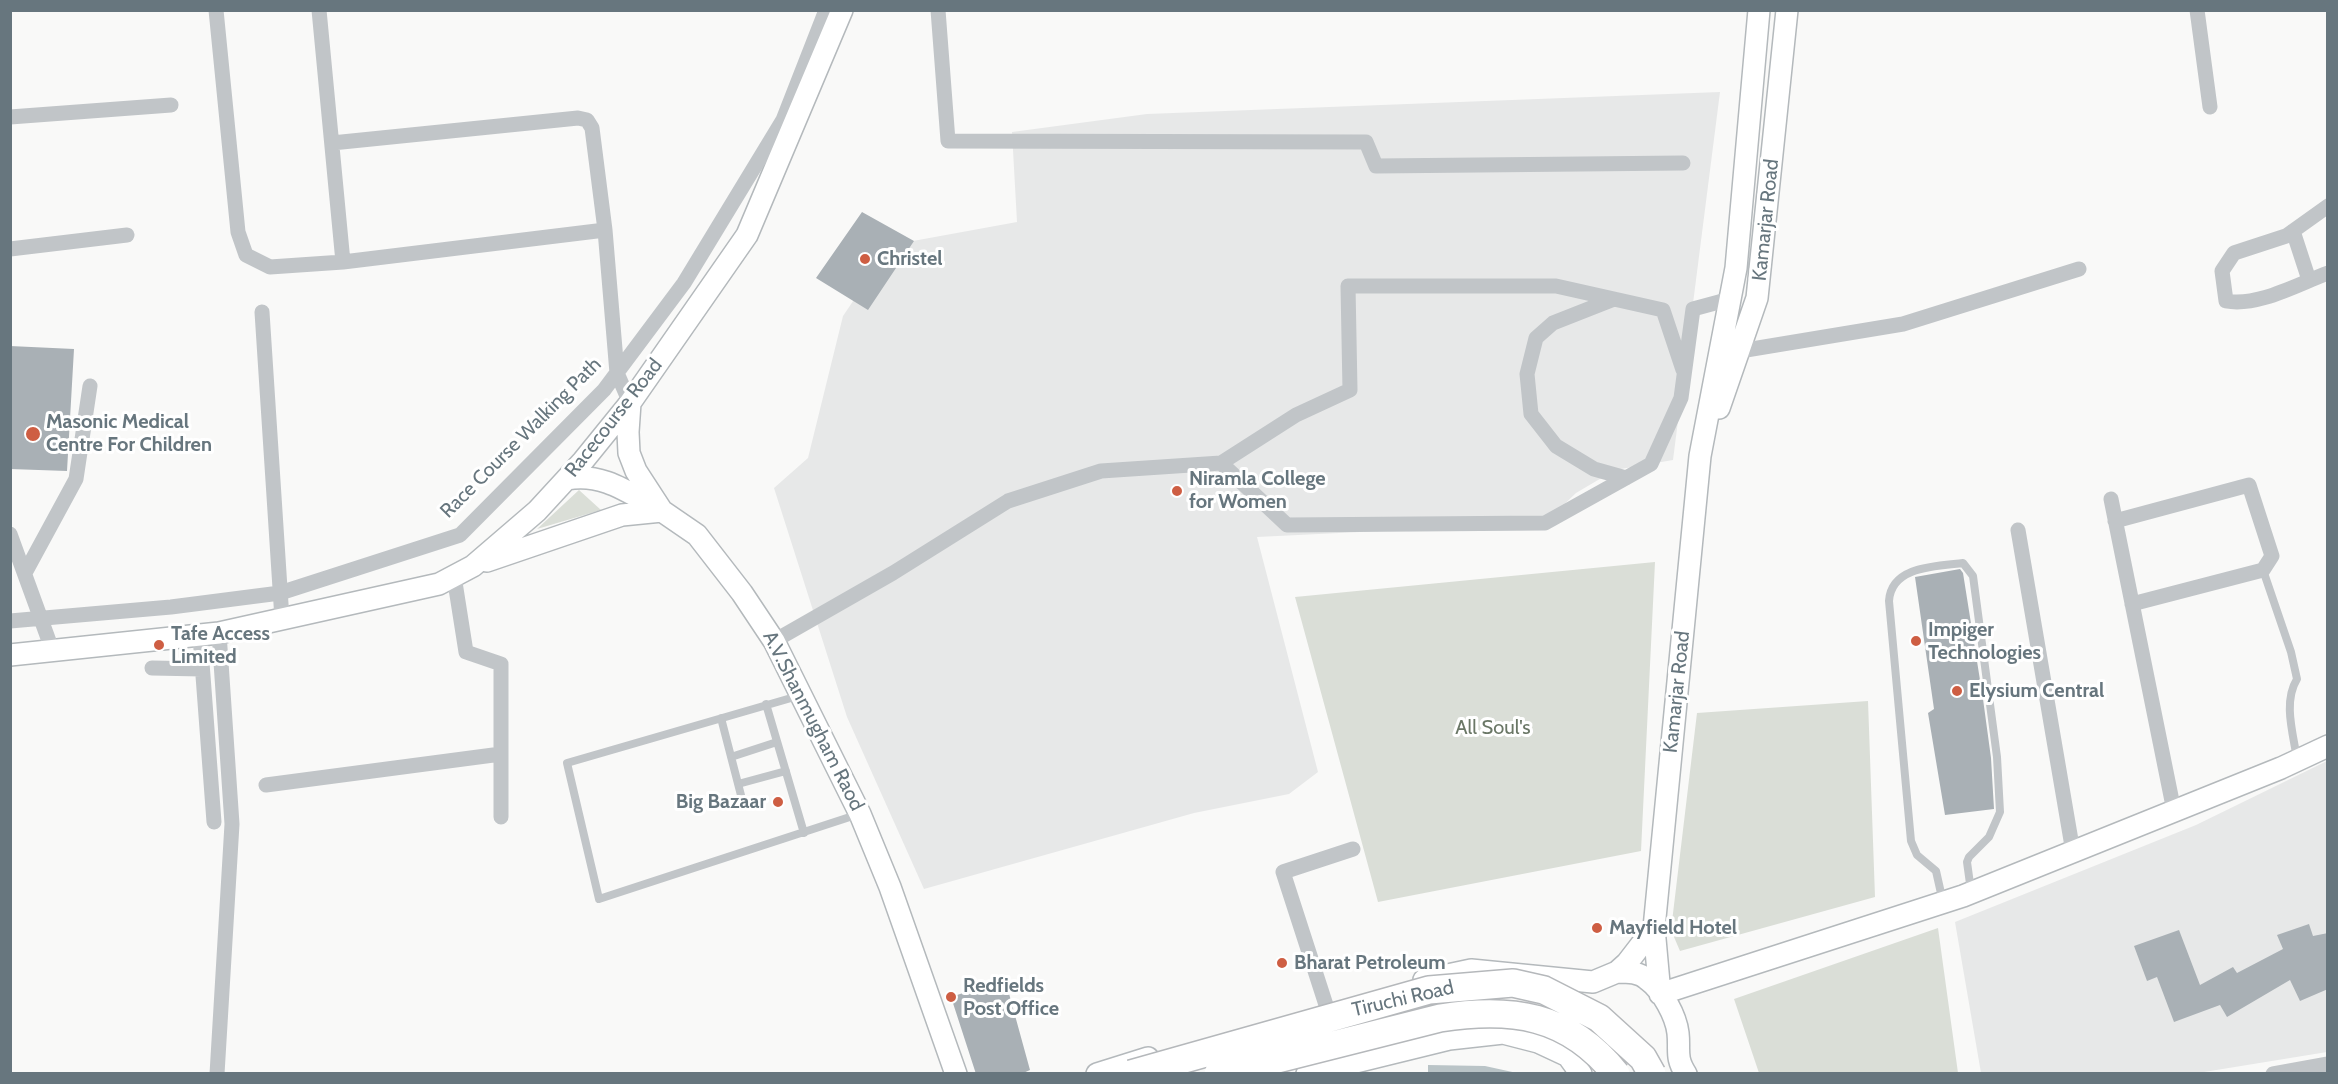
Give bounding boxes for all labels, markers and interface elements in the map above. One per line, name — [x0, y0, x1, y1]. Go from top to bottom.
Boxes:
street label: Kamarjar Road — [1748, 158, 1784, 282]
place label: Christel — [877, 247, 942, 271]
marker: Christel — [858, 252, 872, 266]
street label: Race Course Walking Path — [436, 353, 606, 523]
street label: Racecourse Road — [560, 354, 668, 482]
place label: Masonic Medical Centre For Children — [46, 410, 212, 457]
marker: Masonic Medical Centre For Children — [24, 425, 42, 443]
place label: Niramla College for Women — [1189, 467, 1326, 514]
marker: Niramla College for Women — [1170, 484, 1184, 498]
place label: Impiger Technologies — [1928, 618, 2041, 665]
place label: Tafe Access Limited — [171, 622, 270, 669]
street label: A.V.Shanmugham Raod — [757, 627, 869, 815]
street label: Kamarjar Road — [1659, 630, 1695, 754]
marker: Impiger Technologies — [1909, 634, 1923, 648]
marker: Tafe Access Limited — [152, 638, 166, 652]
place label: Elysium Central — [1969, 679, 2104, 703]
marker: Elysium Central — [1950, 684, 1964, 698]
park label: All Soul's — [1455, 716, 1531, 740]
place label: Big Bazaar — [676, 790, 766, 814]
marker: Big Bazaar — [771, 795, 785, 809]
place label: Mayfield Hotel — [1609, 916, 1737, 940]
marker: Mayfield Hotel — [1590, 921, 1604, 935]
place label: Bharat Petroleum — [1294, 951, 1446, 975]
marker: Bharat Petroleum — [1275, 956, 1289, 970]
place label: Redfields Post Office — [963, 974, 1059, 1021]
street label: Tiruchi Road — [1350, 976, 1456, 1022]
marker: Redfields Post Office — [944, 990, 958, 1004]

